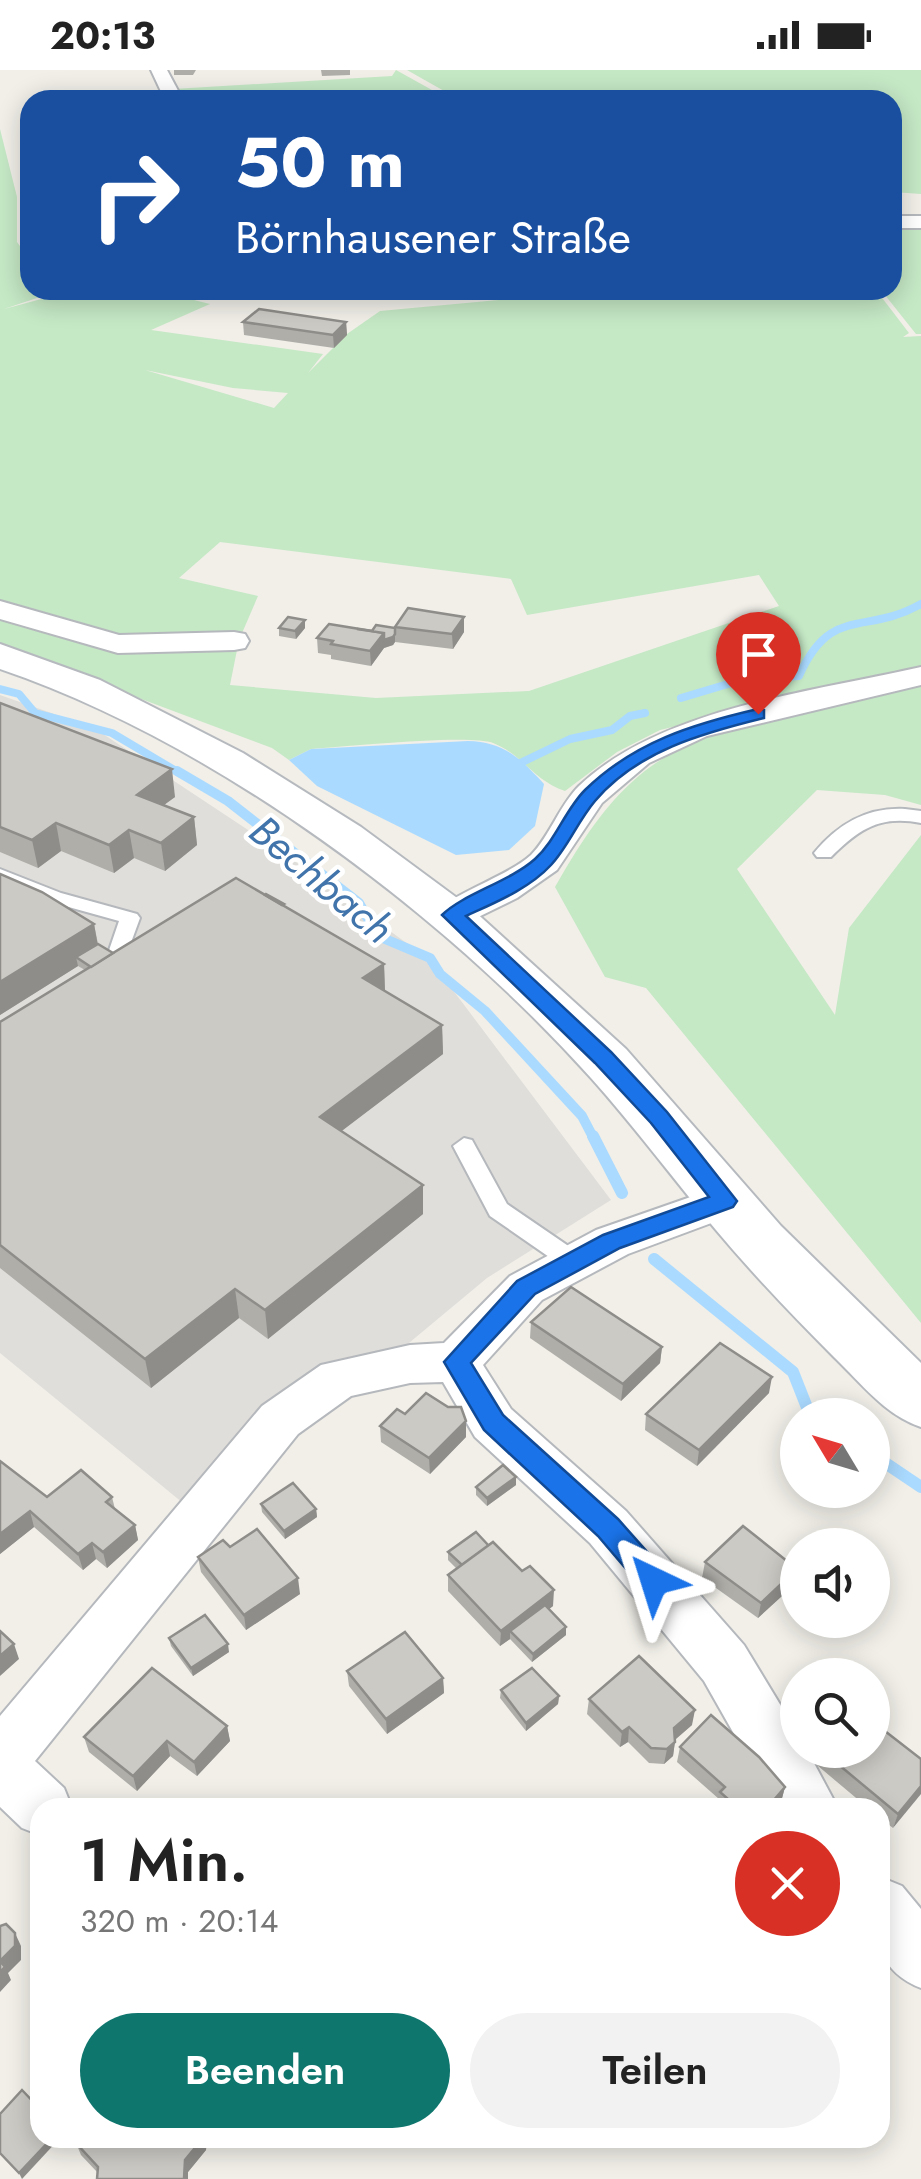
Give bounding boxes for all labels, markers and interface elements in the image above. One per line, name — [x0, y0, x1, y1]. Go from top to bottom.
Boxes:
text: 20:13 — [50, 8, 155, 63]
text: 50 m — [235, 112, 405, 213]
icon: right — [70, 130, 200, 260]
text: Börnhausener Straße — [235, 205, 631, 270]
pin — [716, 612, 801, 715]
icon: arrive — [731, 627, 786, 682]
water label: Bechbach — [236, 801, 407, 958]
north arrow — [780, 1398, 890, 1508]
map controls — [780, 1398, 890, 1768]
button: sound — [780, 1528, 890, 1638]
position arrow — [602, 1529, 706, 1633]
button: search — [780, 1658, 890, 1768]
text: 1 Min. — [80, 1817, 248, 1904]
button: close — [735, 1831, 840, 1936]
text: 320 m · 20:14 — [80, 1898, 278, 1944]
button: Beenden — [80, 2013, 450, 2128]
button: Teilen — [470, 2013, 840, 2128]

